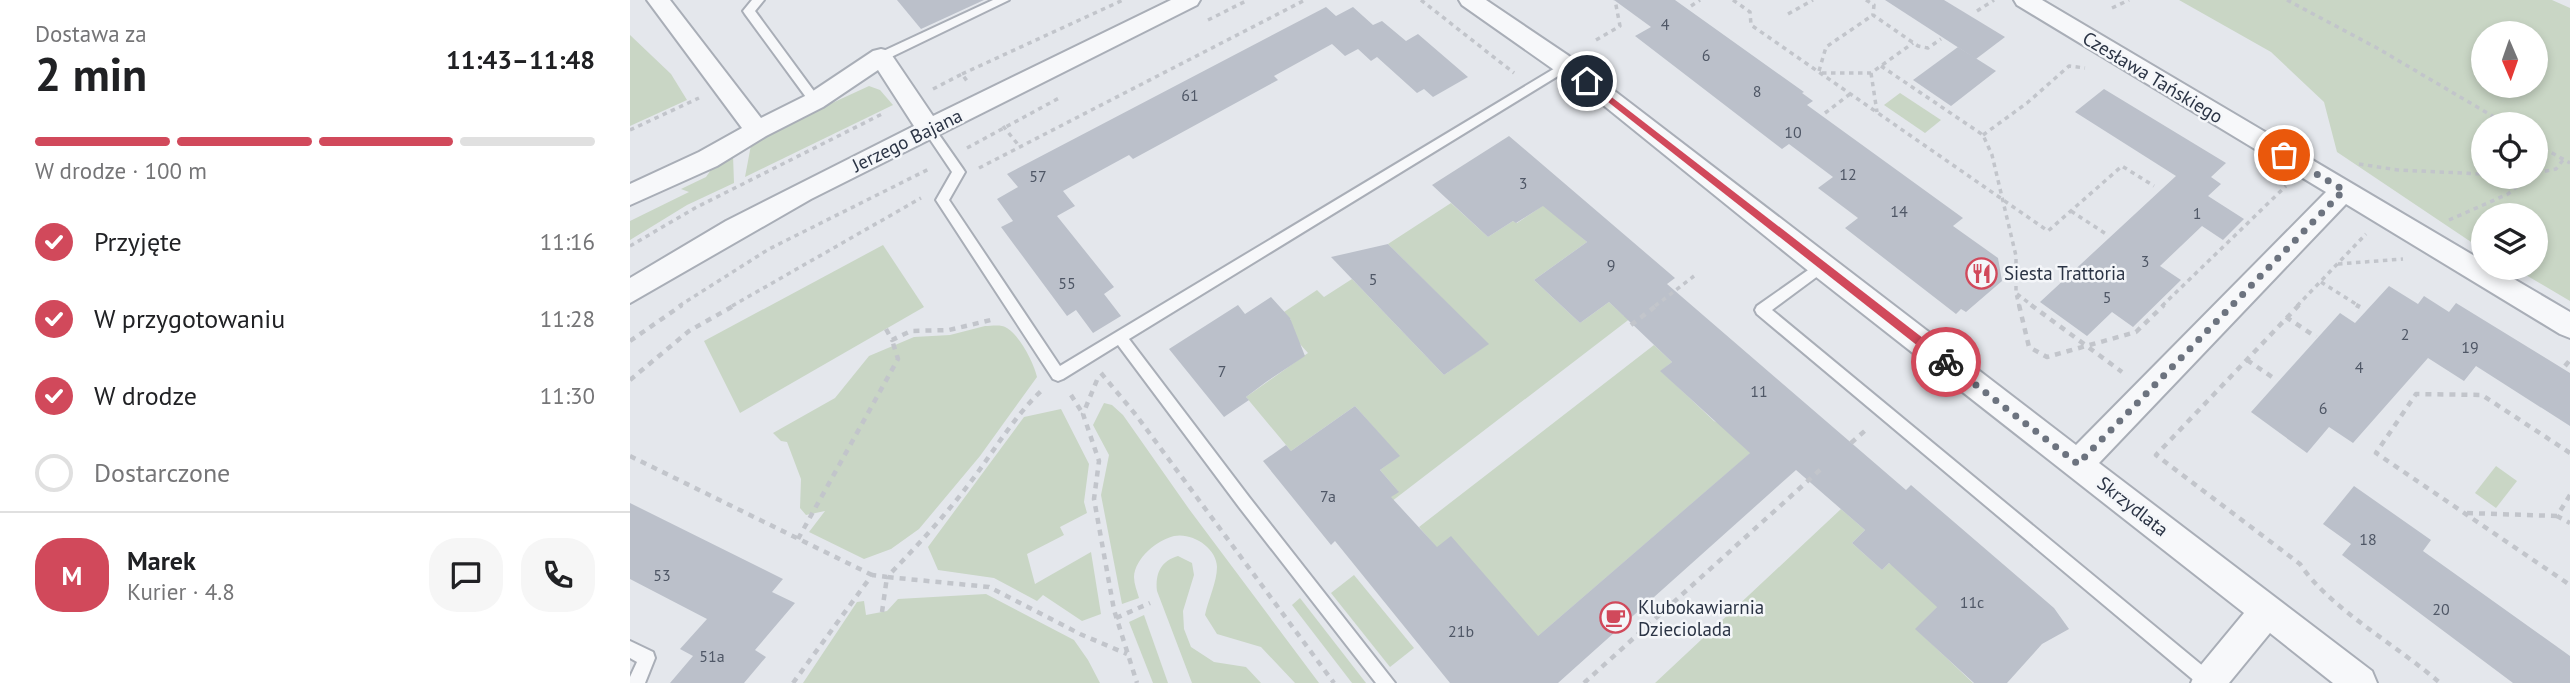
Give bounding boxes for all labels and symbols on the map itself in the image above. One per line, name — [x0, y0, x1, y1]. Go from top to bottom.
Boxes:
house number: 4 — [1661, 14, 1670, 34]
north arrow — [2471, 21, 2548, 98]
street label: Czesława Tańskiego — [2078, 26, 2228, 128]
house number: 6 — [1702, 45, 1710, 65]
pin — [1557, 51, 1617, 111]
house number: 8 — [1753, 81, 1761, 101]
house number: 61 — [1181, 85, 1199, 105]
street label: Jerzego Bajana — [847, 103, 966, 177]
house number: 10 — [1784, 122, 1802, 142]
pin — [2254, 125, 2314, 185]
house number: 12 — [1839, 164, 1857, 184]
house number: 57 — [1029, 166, 1047, 186]
house number: 3 — [1519, 173, 1527, 193]
house number: 14 — [1890, 201, 1908, 221]
house number: 1 — [2193, 203, 2201, 223]
house number: 3 — [2141, 251, 2149, 271]
house number: 9 — [1607, 255, 1615, 275]
restaurant icon: Siesta Trattoria — [1964, 256, 1998, 290]
place label: Siesta Trattoria — [2004, 261, 2125, 285]
house number: 5 — [1369, 269, 1377, 289]
house number: 55 — [1058, 273, 1076, 293]
house number: 5 — [2103, 287, 2111, 307]
house number: 2 — [2401, 324, 2409, 344]
courier — [1911, 327, 1981, 397]
house number: 19 — [2461, 337, 2479, 357]
house number: 4 — [2355, 357, 2364, 377]
house number: 7 — [1218, 361, 1226, 381]
house number: 11 — [1750, 381, 1768, 401]
house number: 6 — [2319, 398, 2327, 418]
street label: Skrzydlata — [2093, 471, 2173, 541]
house number: 7a — [1320, 486, 1336, 506]
house number: 18 — [2359, 529, 2377, 549]
house number: 53 — [653, 565, 671, 585]
house number: 11c — [1960, 592, 1984, 612]
place label: Klubokawiarnia Dzieciolada — [1638, 595, 1764, 641]
house number: 20 — [2432, 599, 2450, 619]
cafe icon: Klubokawiarnia Dzieciolada — [1598, 601, 1632, 635]
house number: 21b — [1448, 621, 1474, 641]
house number: 51a — [699, 646, 725, 666]

